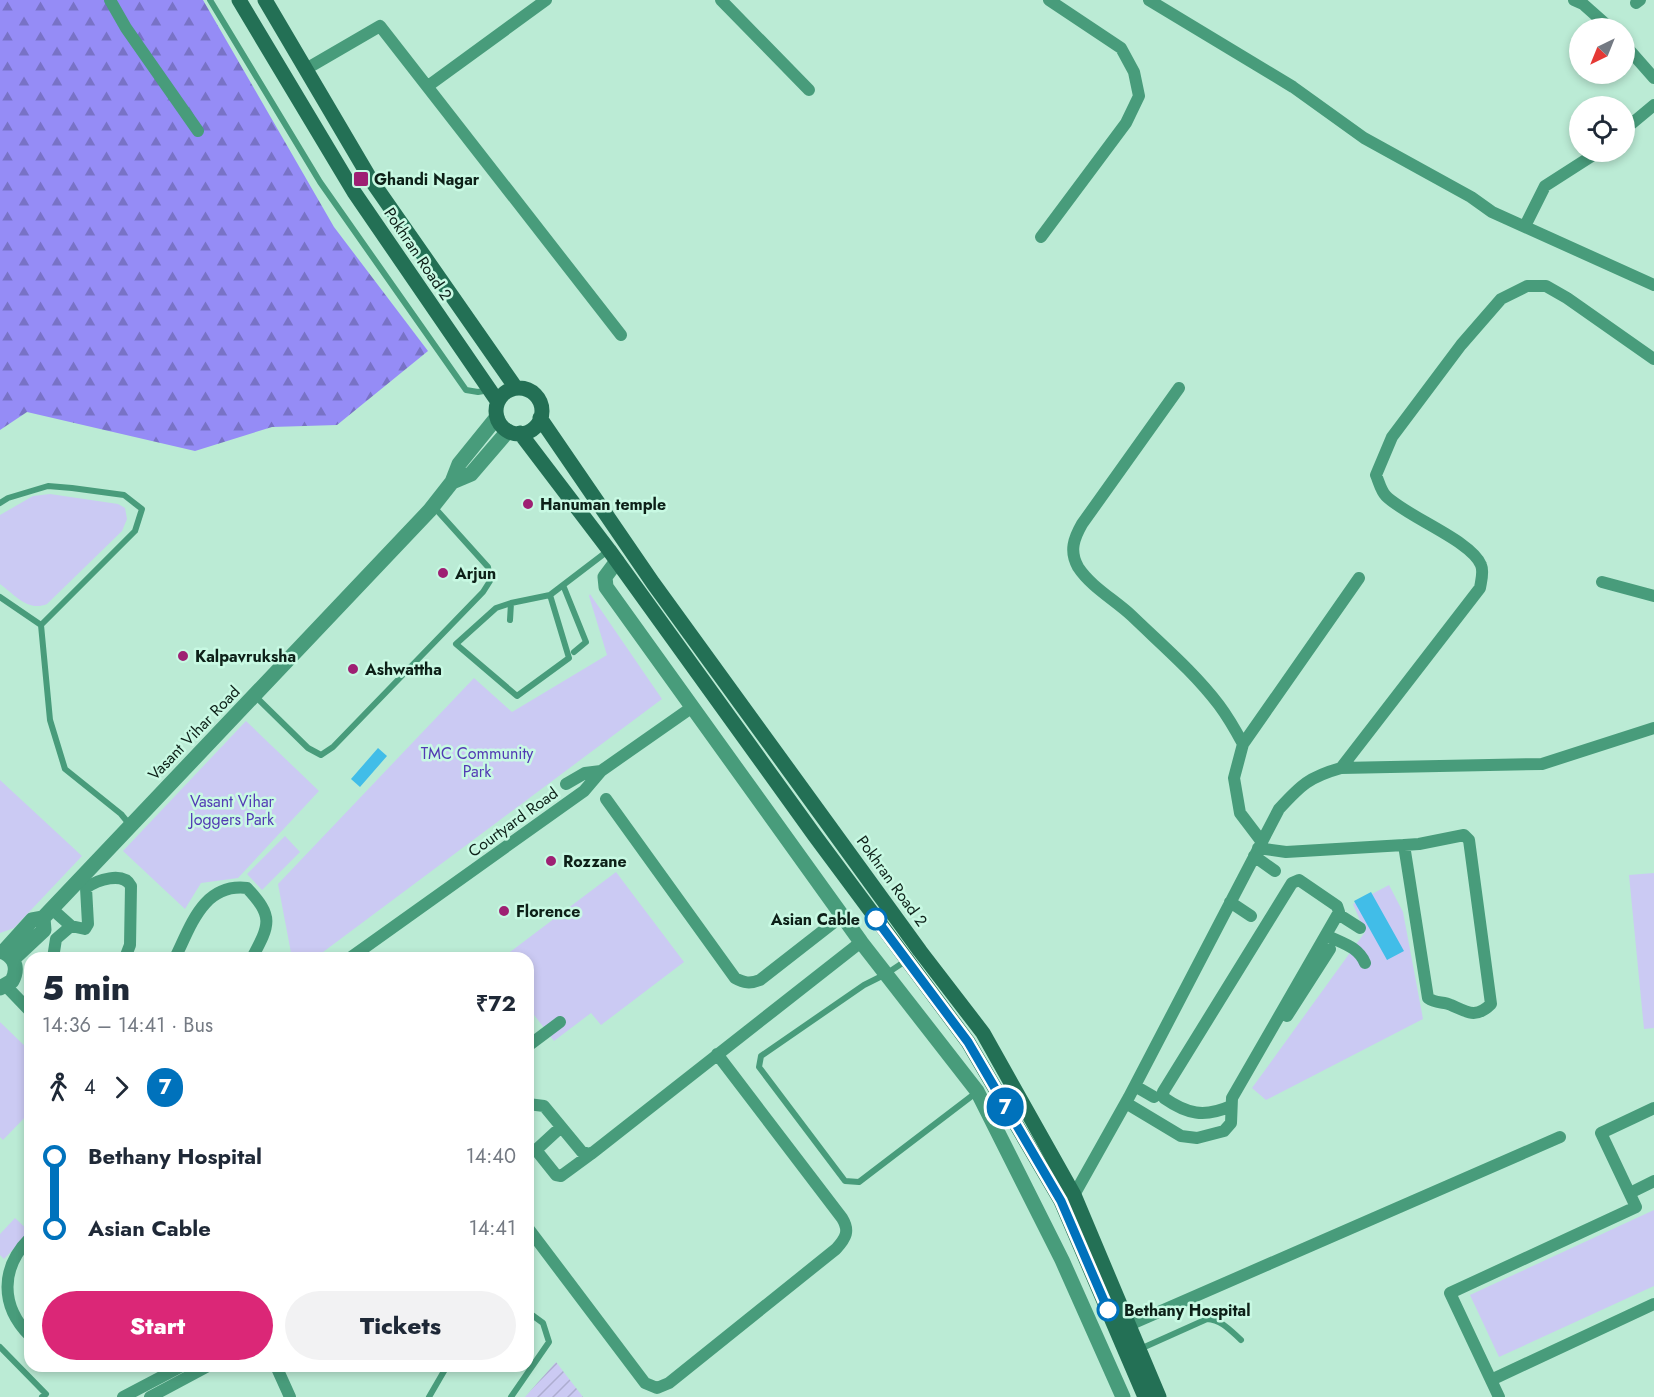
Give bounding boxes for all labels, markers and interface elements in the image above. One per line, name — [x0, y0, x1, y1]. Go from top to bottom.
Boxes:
north arrow — [1569, 18, 1635, 84]
map controls — [1569, 18, 1635, 162]
button: locate — [1569, 96, 1635, 162]
place label: Ghandi Nagar — [374, 168, 480, 191]
marker: Ghandi Nagar — [352, 170, 370, 188]
street label: Pokhran Road 2 — [378, 203, 458, 305]
place label: Hanuman temple — [540, 493, 666, 516]
marker: Hanuman temple — [521, 497, 535, 511]
place label: Arjun — [454, 562, 496, 585]
marker: Arjun — [436, 566, 450, 580]
place label: Kalpavruksha — [195, 645, 296, 668]
marker: Kalpavruksha — [176, 649, 190, 663]
place label: Ashwattha — [364, 658, 442, 681]
marker: Ashwattha — [346, 662, 360, 676]
street label: Vasant Vihar Road — [143, 681, 245, 785]
park label: TMC Community Park — [421, 742, 534, 783]
street label: Courtyard Road — [463, 782, 563, 862]
park label: Vasant Vihar Joggers Park — [188, 790, 275, 831]
street label: Pokhran Road 2 — [851, 831, 933, 931]
place label: Rozzane — [563, 850, 627, 873]
marker: Rozzane — [544, 854, 558, 868]
place label: Florence — [516, 900, 580, 923]
marker: Florence — [497, 904, 511, 918]
place label: Asian Cable — [770, 908, 860, 931]
marker: Asian Cable — [865, 908, 887, 930]
text: 5 min — [42, 965, 130, 1012]
text: ₹72 — [476, 987, 516, 1019]
text: 14:36 – 14:41 · Bus — [42, 1011, 213, 1040]
icon: walk — [42, 1071, 75, 1104]
icon: forward — [105, 1071, 138, 1104]
text: 7 — [159, 1072, 171, 1102]
text: 4 — [84, 1073, 96, 1102]
line badge: 7 — [986, 1088, 1024, 1126]
text: 7 — [999, 1092, 1011, 1122]
text: Bethany Hospital — [88, 1140, 262, 1172]
text: 14:40 — [466, 1142, 516, 1171]
text: Asian Cable — [88, 1212, 211, 1244]
text: 14:41 — [469, 1214, 516, 1243]
button: Start — [42, 1291, 273, 1360]
button: Tickets — [285, 1291, 516, 1360]
marker: Bethany Hospital — [1097, 1299, 1119, 1321]
place label: Bethany Hospital — [1124, 1299, 1251, 1322]

